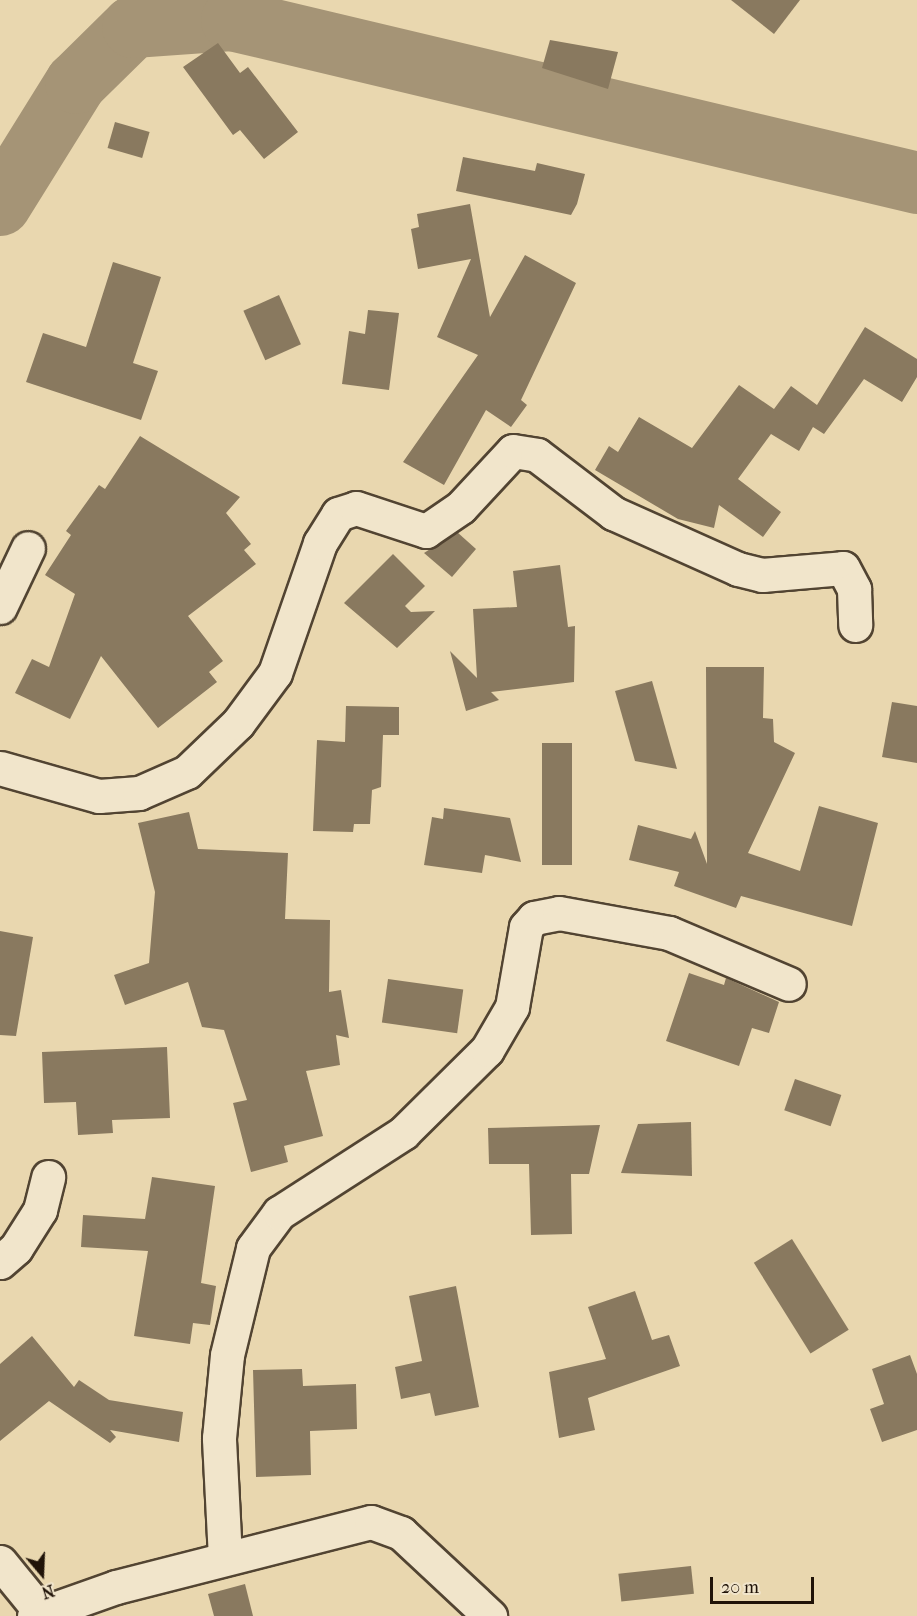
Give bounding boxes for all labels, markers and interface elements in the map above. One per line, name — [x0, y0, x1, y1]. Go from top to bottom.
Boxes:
north arrow — [12, 1544, 72, 1604]
scale bar — [713, 1565, 816, 1603]
text: 20 m — [721, 1577, 759, 1598]
text: N — [39, 1581, 57, 1602]

